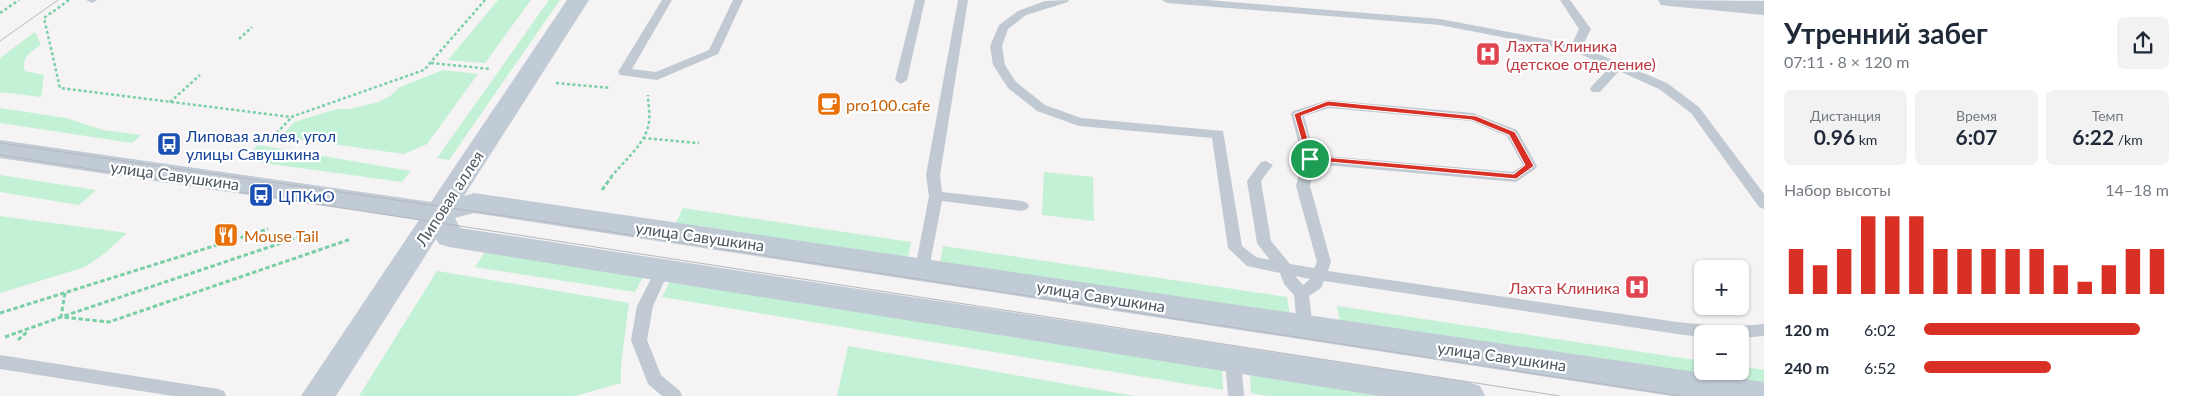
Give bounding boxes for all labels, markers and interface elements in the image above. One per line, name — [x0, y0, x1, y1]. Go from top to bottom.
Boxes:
text: Утренний забег — [1784, 16, 1988, 50]
button: share — [2117, 17, 2169, 69]
place label: Лахта Клиника (детское отделение) — [1505, 36, 1656, 73]
hospital icon: Лахта Клиника (детское отделение) — [1475, 41, 1501, 67]
text: 07:11 · 8 × 120 m — [1784, 52, 1909, 71]
cafe icon: pro100.cafe — [816, 91, 842, 117]
place label: pro100.cafe — [846, 95, 930, 114]
text: Дистанция — [1810, 107, 1881, 124]
text: Время — [1956, 107, 1997, 124]
text: Темп — [2092, 107, 2123, 124]
text: 0.96 — [1814, 124, 1855, 149]
text: 6:07 — [1956, 124, 1997, 149]
text: 6:22 — [2072, 124, 2114, 149]
place label: Липовая аллея, угол улицы Савушкина — [185, 126, 336, 163]
bus stop icon: Липовая аллея, угол улицы Савушкина — [156, 131, 182, 157]
text: km — [1855, 131, 1877, 148]
text: /km — [2114, 131, 2143, 148]
pin — [1289, 138, 1331, 180]
icon: arrive — [1296, 145, 1324, 173]
street label: Липовая аллея — [411, 147, 487, 250]
street label: улица Савушкина — [109, 157, 241, 193]
text: Набор высоты — [1784, 180, 1891, 199]
text: 14–18 m — [2105, 180, 2169, 199]
bus stop icon: ЦПКиО — [248, 182, 274, 208]
place label: ЦПКиО — [278, 186, 335, 205]
street label: улица Савушкина — [634, 218, 766, 254]
restaurant icon: Mouse Tail — [213, 222, 239, 248]
place label: Mouse Tail — [244, 226, 319, 245]
map controls — [1694, 260, 1749, 380]
button: + — [1694, 260, 1749, 315]
hospital icon: Лахта Клиника — [1624, 274, 1650, 300]
street label: улица Савушкина — [1035, 276, 1167, 316]
place label: Лахта Клиника — [1508, 278, 1620, 297]
text: 120 m — [1784, 320, 1829, 339]
text: 6:02 — [1864, 320, 1896, 339]
button: − — [1694, 325, 1749, 380]
street label: улица Савушкина — [1436, 338, 1568, 374]
text: 240 m — [1784, 358, 1829, 377]
text: 6:52 — [1864, 358, 1896, 377]

